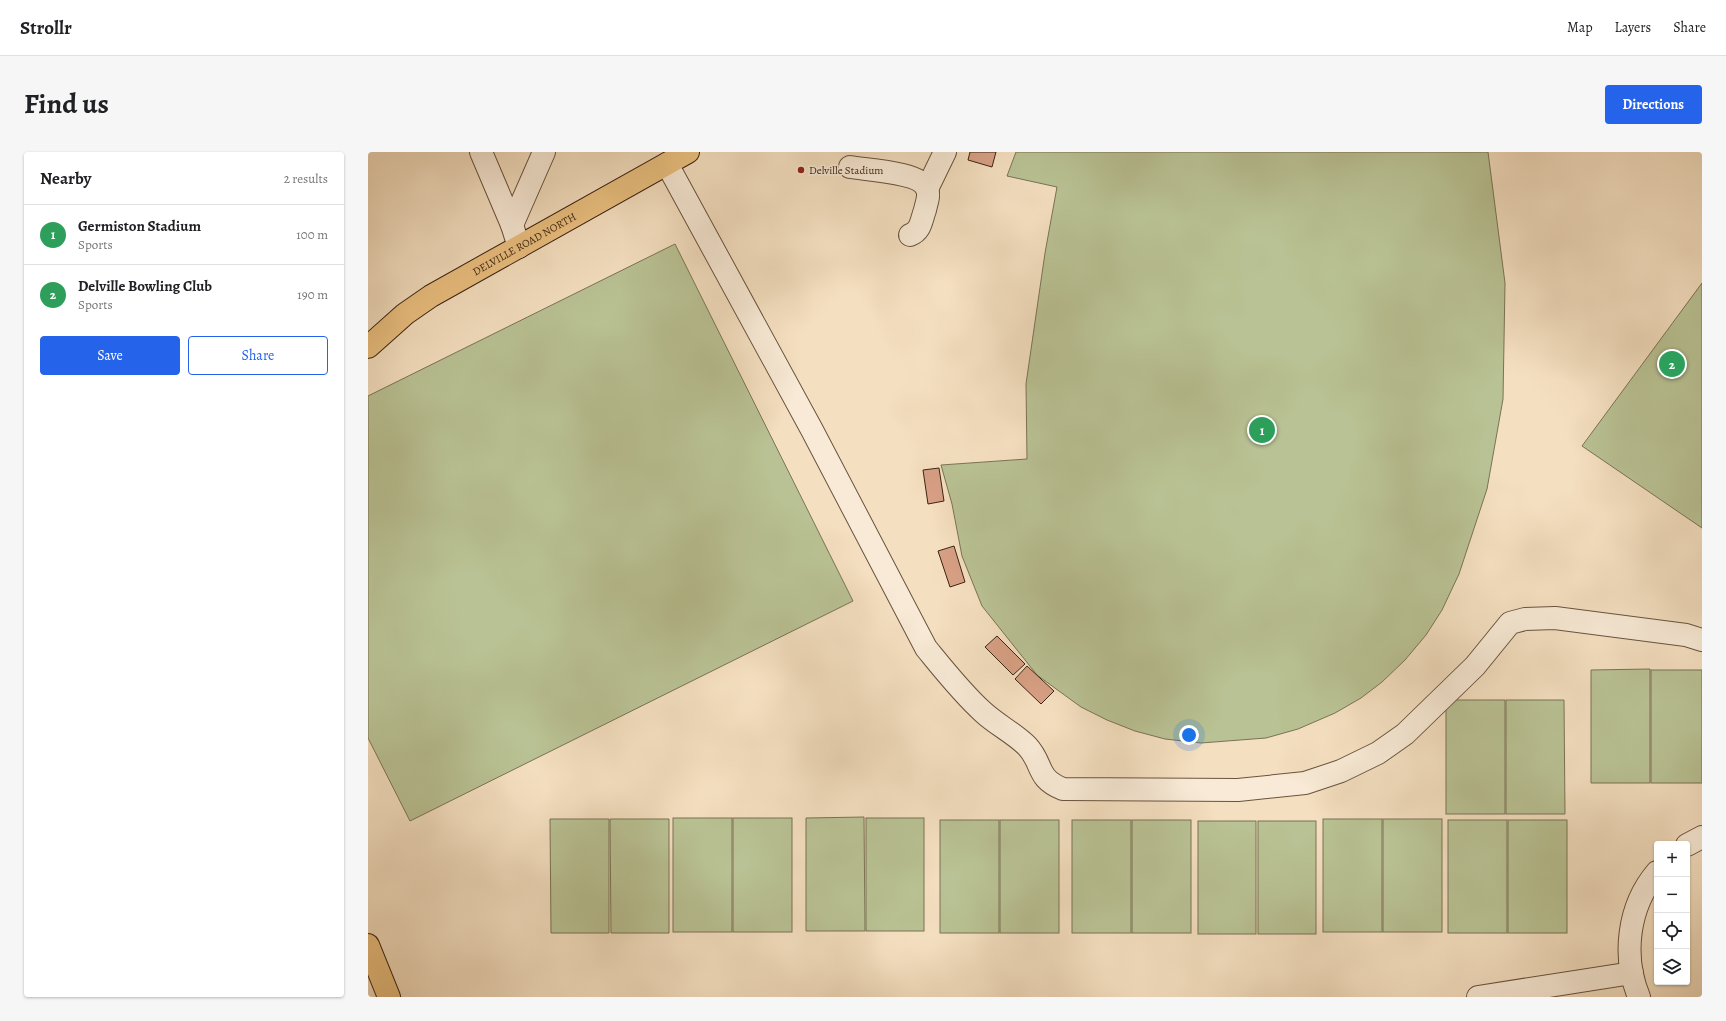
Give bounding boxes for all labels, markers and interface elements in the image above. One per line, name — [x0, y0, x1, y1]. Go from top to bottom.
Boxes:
text: Strollr — [20, 15, 72, 41]
text: Map — [1567, 18, 1593, 37]
text: Layers — [1615, 18, 1651, 37]
text: Share — [1673, 18, 1706, 37]
text: Find us — [24, 85, 109, 123]
button: Directions — [1605, 85, 1702, 124]
place label: Delville Stadium — [809, 163, 884, 178]
marker: Delville Stadium — [796, 165, 806, 175]
text: Nearby — [40, 167, 91, 190]
text: 2 results — [284, 170, 328, 187]
street label: DELVILLE ROAD NORTH — [470, 209, 579, 279]
text: Germiston Stadium — [78, 216, 201, 236]
text: 1 — [51, 226, 55, 243]
text: 100 m — [296, 226, 328, 243]
text: Sports — [78, 236, 113, 253]
text: Delville Bowling Club — [78, 276, 212, 296]
text: 2 — [50, 286, 56, 303]
text: 190 m — [297, 286, 328, 303]
text: Sports — [78, 296, 113, 313]
button: Save — [40, 336, 180, 375]
button: Share — [188, 336, 328, 375]
pin: 2 — [1659, 349, 1685, 379]
pin: 1 — [1249, 415, 1275, 445]
your location — [1179, 725, 1199, 745]
map controls — [1654, 841, 1690, 985]
button: + — [1654, 841, 1690, 877]
button: − — [1654, 877, 1690, 913]
button: locate — [1654, 913, 1690, 949]
button: layers — [1654, 949, 1690, 985]

